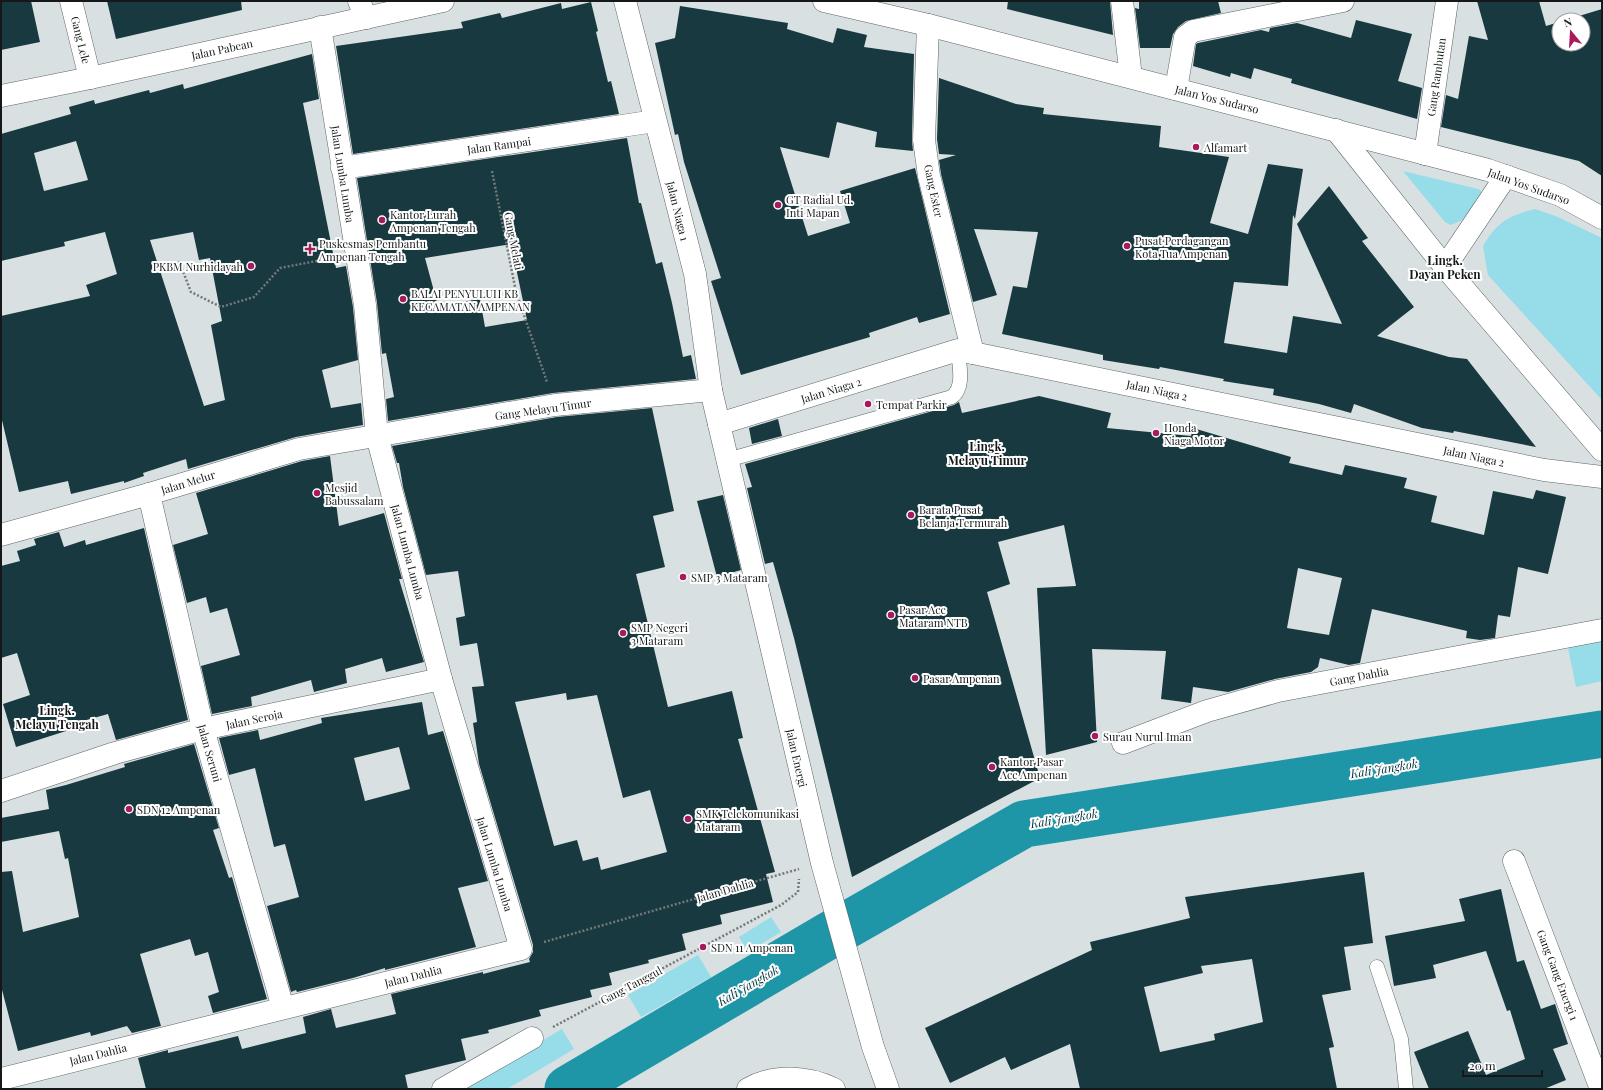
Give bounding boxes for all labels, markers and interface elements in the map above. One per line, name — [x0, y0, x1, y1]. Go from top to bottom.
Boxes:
north arrow — [1551, 12, 1591, 52]
text: N — [1562, 14, 1574, 30]
street label: Gang Lele — [68, 15, 94, 66]
street label: Jalan Pabean — [189, 35, 254, 63]
street label: Gang Rambutan — [1423, 36, 1449, 117]
street label: Jalan Yos Sudarso — [1173, 81, 1260, 117]
street label: Jalan Lumba Lumba — [328, 123, 358, 224]
street label: Jalan Rampai — [465, 133, 532, 157]
place label: Alfamart — [1203, 140, 1247, 155]
marker: Alfamart — [1191, 142, 1201, 152]
street label: Gang Ester — [921, 163, 947, 219]
street label: Jalan Yos Sudarso — [1485, 164, 1572, 208]
street label: Jalan Niaga 1 — [663, 179, 693, 242]
place label: GT Radial Ud. Inti Mapan — [786, 192, 853, 220]
marker: GT Radial Ud. Inti Mapan — [773, 200, 783, 210]
place label: Kantor Lurah Ampenan Tengah — [389, 207, 476, 235]
street label: Gang Melati — [501, 211, 527, 271]
marker: Kantor Lurah Ampenan Tengah — [377, 215, 387, 225]
place label: Pusat Perdagangan Kota Tua Ampenan — [1135, 233, 1229, 261]
place label: Puskesmas Pembantu Ampenan Tengah — [318, 236, 427, 264]
marker: Pusat Perdagangan Kota Tua Ampenan — [1122, 241, 1132, 251]
marker: Puskesmas Pembantu Ampenan Tengah — [304, 243, 316, 255]
district label: Lingk. Dayan Peken — [1409, 252, 1481, 282]
place label: PKBM Nurhidayah — [153, 259, 244, 274]
marker: PKBM Nurhidayah — [246, 261, 256, 271]
place label: BALAI PENYULUH KB KECAMATAN AMPENAN — [411, 286, 530, 314]
marker: BALAI PENYULUH KB KECAMATAN AMPENAN — [398, 294, 408, 304]
street label: Jalan Niaga 2 — [798, 374, 863, 407]
street label: Jalan Niaga 2 — [1124, 376, 1189, 404]
street label: Gang Melayu Timur — [494, 395, 592, 423]
place label: Tempat Parkir — [876, 397, 947, 412]
marker: Tempat Parkir — [863, 399, 873, 409]
place label: Honda Niaga Motor — [1164, 420, 1224, 448]
marker: Honda Niaga Motor — [1151, 428, 1161, 438]
district label: Lingk. Melayu Timur — [948, 438, 1027, 468]
street label: Jalan Niaga 2 — [1441, 442, 1506, 470]
street label: Jalan Melur — [158, 467, 217, 498]
place label: Mesjid Babussalam — [325, 480, 384, 508]
marker: Mesjid Babussalam — [312, 488, 322, 498]
street label: Jalan Lumba Lumba — [388, 502, 428, 602]
place label: Barata Pusat Belanja Termurah — [919, 502, 1008, 530]
marker: Barata Pusat Belanja Termurah — [906, 510, 916, 520]
place label: SMP 3 Mataram — [691, 570, 768, 585]
marker: SMP 3 Mataram — [678, 572, 688, 582]
place label: Pasar Acc Mataram NTB — [899, 602, 968, 630]
marker: Pasar Acc Mataram NTB — [886, 610, 896, 620]
place label: SMP Negeri 3 Mataram — [631, 620, 688, 648]
marker: SMP Negeri 3 Mataram — [618, 628, 628, 638]
street label: Gang Dahlia — [1328, 663, 1390, 689]
place label: Pasar Ampenan — [923, 671, 1000, 686]
marker: Pasar Ampenan — [910, 673, 920, 683]
district label: Lingk. Melayu Tengah — [15, 702, 100, 732]
street label: Jalan Seroja — [223, 706, 284, 733]
street label: Jalan Seruni — [194, 721, 225, 784]
street label: Jalan Energi — [783, 726, 811, 789]
place label: Surau Nurul Iman — [1103, 729, 1192, 744]
marker: Surau Nurul Iman — [1090, 731, 1100, 741]
place label: Kantor Pasar Acc Ampenan — [999, 754, 1068, 782]
water label: Kali Jangkok — [1348, 755, 1419, 781]
marker: Kantor Pasar Acc Ampenan — [987, 762, 997, 772]
place label: SDN 12 Ampenan — [137, 802, 221, 817]
marker: SDN 12 Ampenan — [124, 804, 134, 814]
water label: Kali Jangkok — [1028, 805, 1099, 831]
place label: SMK Telekomunikasi Mataram — [696, 806, 799, 834]
street label: Jalan Lumba Lumba — [473, 814, 517, 914]
marker: SMK Telekomunikasi Mataram — [683, 814, 693, 824]
street label: Jalan Dahlia — [694, 875, 756, 906]
street label: Gang Gang Energi 1 — [1534, 928, 1582, 1022]
place label: SDN 11 Ampenan — [711, 940, 794, 955]
marker: SDN 11 Ampenan — [698, 942, 708, 952]
water label: Kali Jangkok — [714, 961, 781, 1009]
street label: Jalan Dahlia — [382, 962, 444, 991]
street label: Gang Tanggul — [598, 962, 664, 1008]
street label: Jalan Dahlia — [67, 1040, 129, 1069]
scale bar — [1463, 1052, 1542, 1078]
text: 20 m — [1469, 1057, 1496, 1073]

